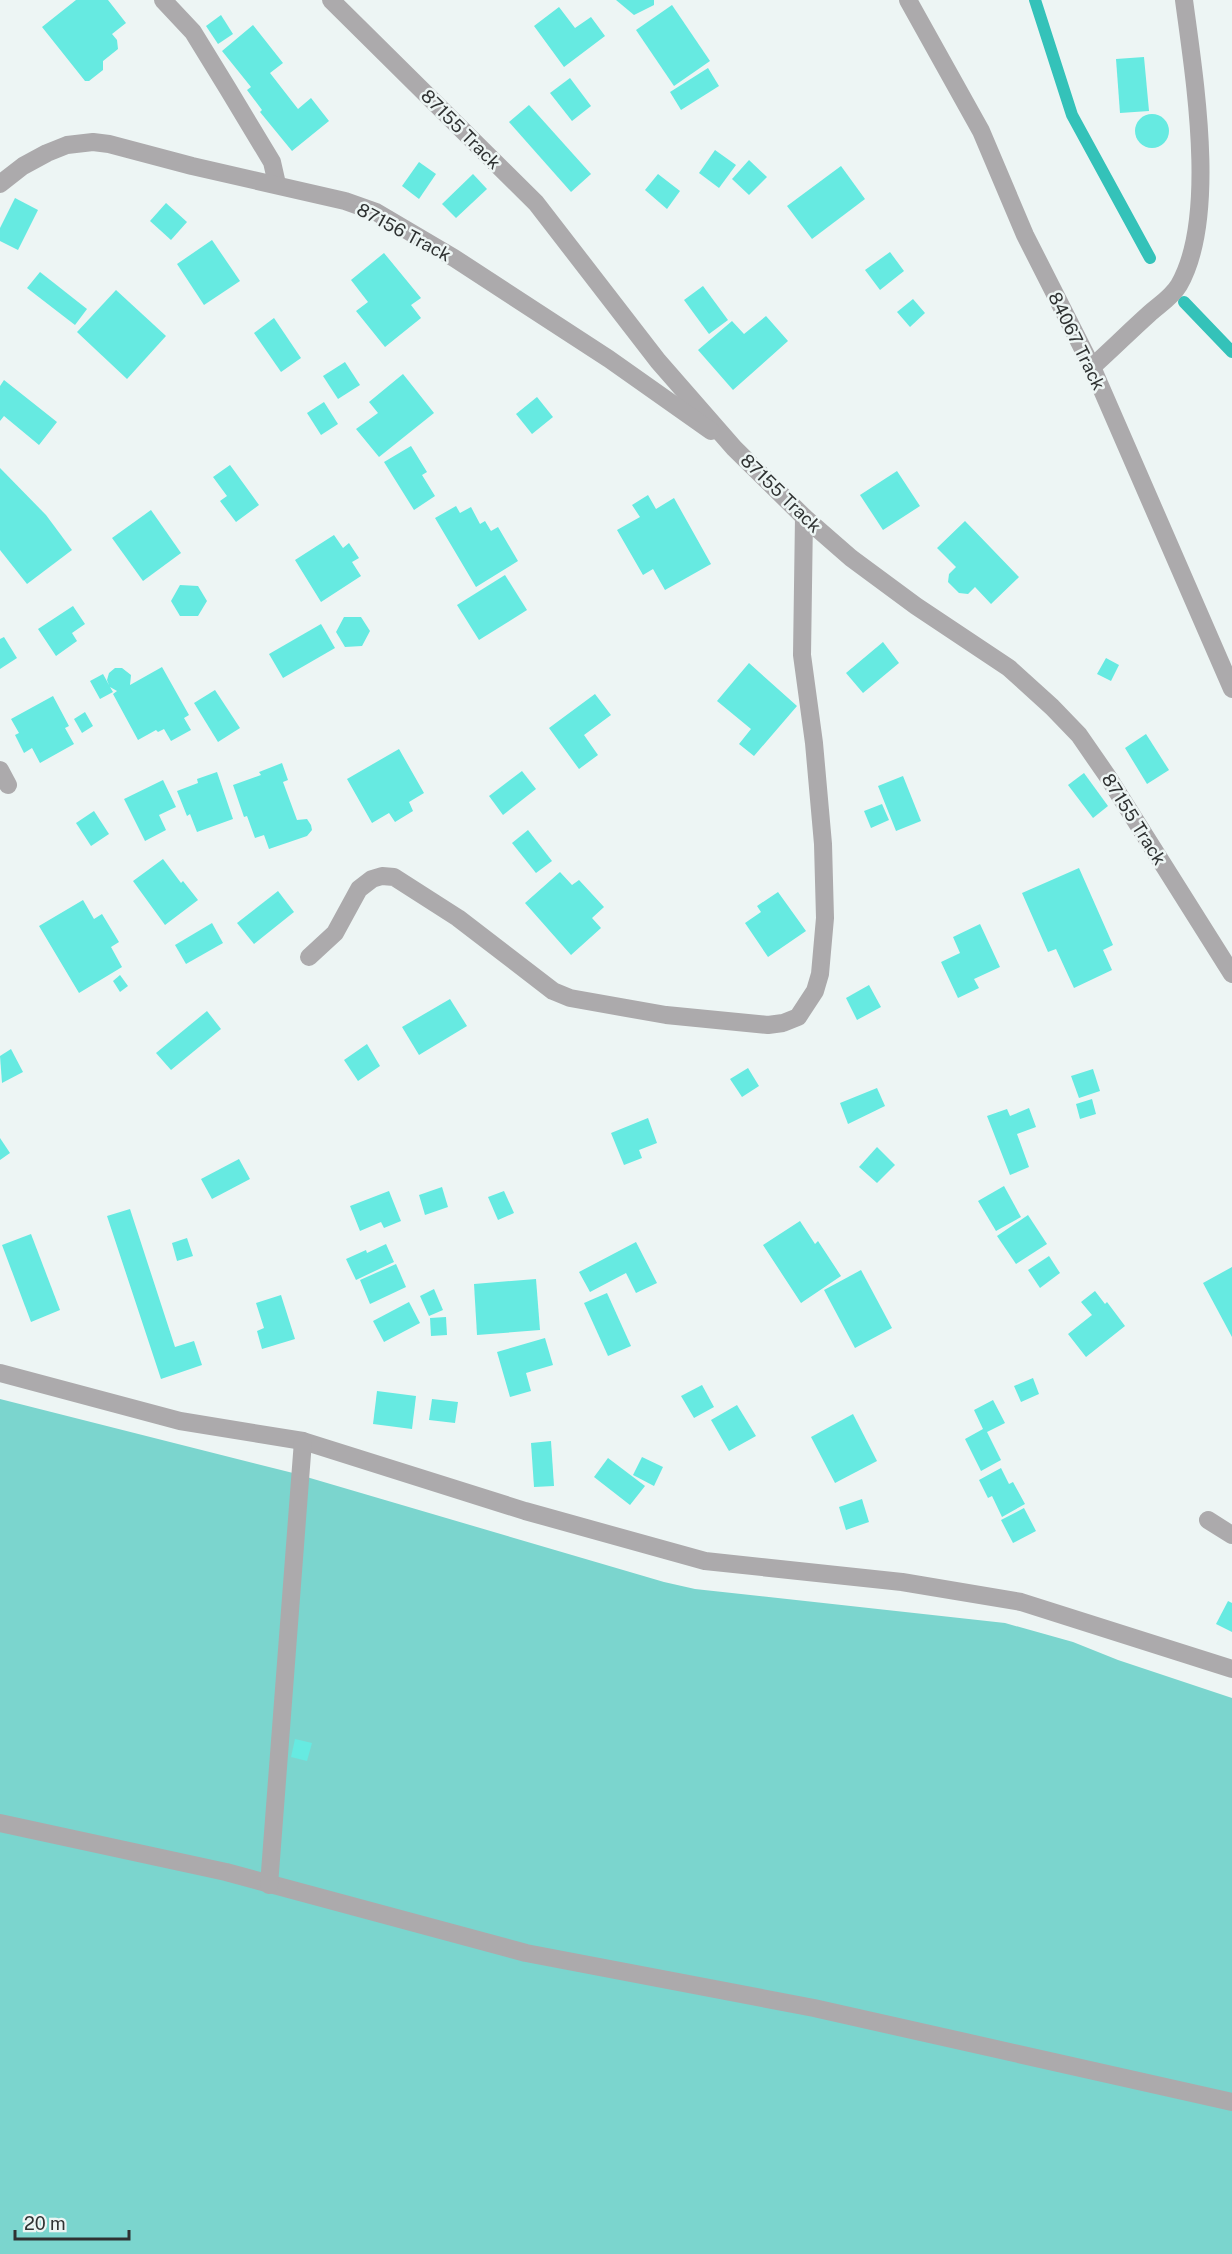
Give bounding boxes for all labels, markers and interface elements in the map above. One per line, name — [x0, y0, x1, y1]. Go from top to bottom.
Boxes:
street label: 87155 Track — [417, 85, 505, 173]
street label: 87156 Track — [353, 198, 455, 266]
street label: 84067 Track — [1044, 289, 1110, 393]
street label: 87155 Track — [736, 449, 826, 537]
street label: 87155 Track — [1098, 769, 1170, 869]
scale bar — [15, 2203, 129, 2241]
text: 20 m — [24, 2213, 66, 2234]

